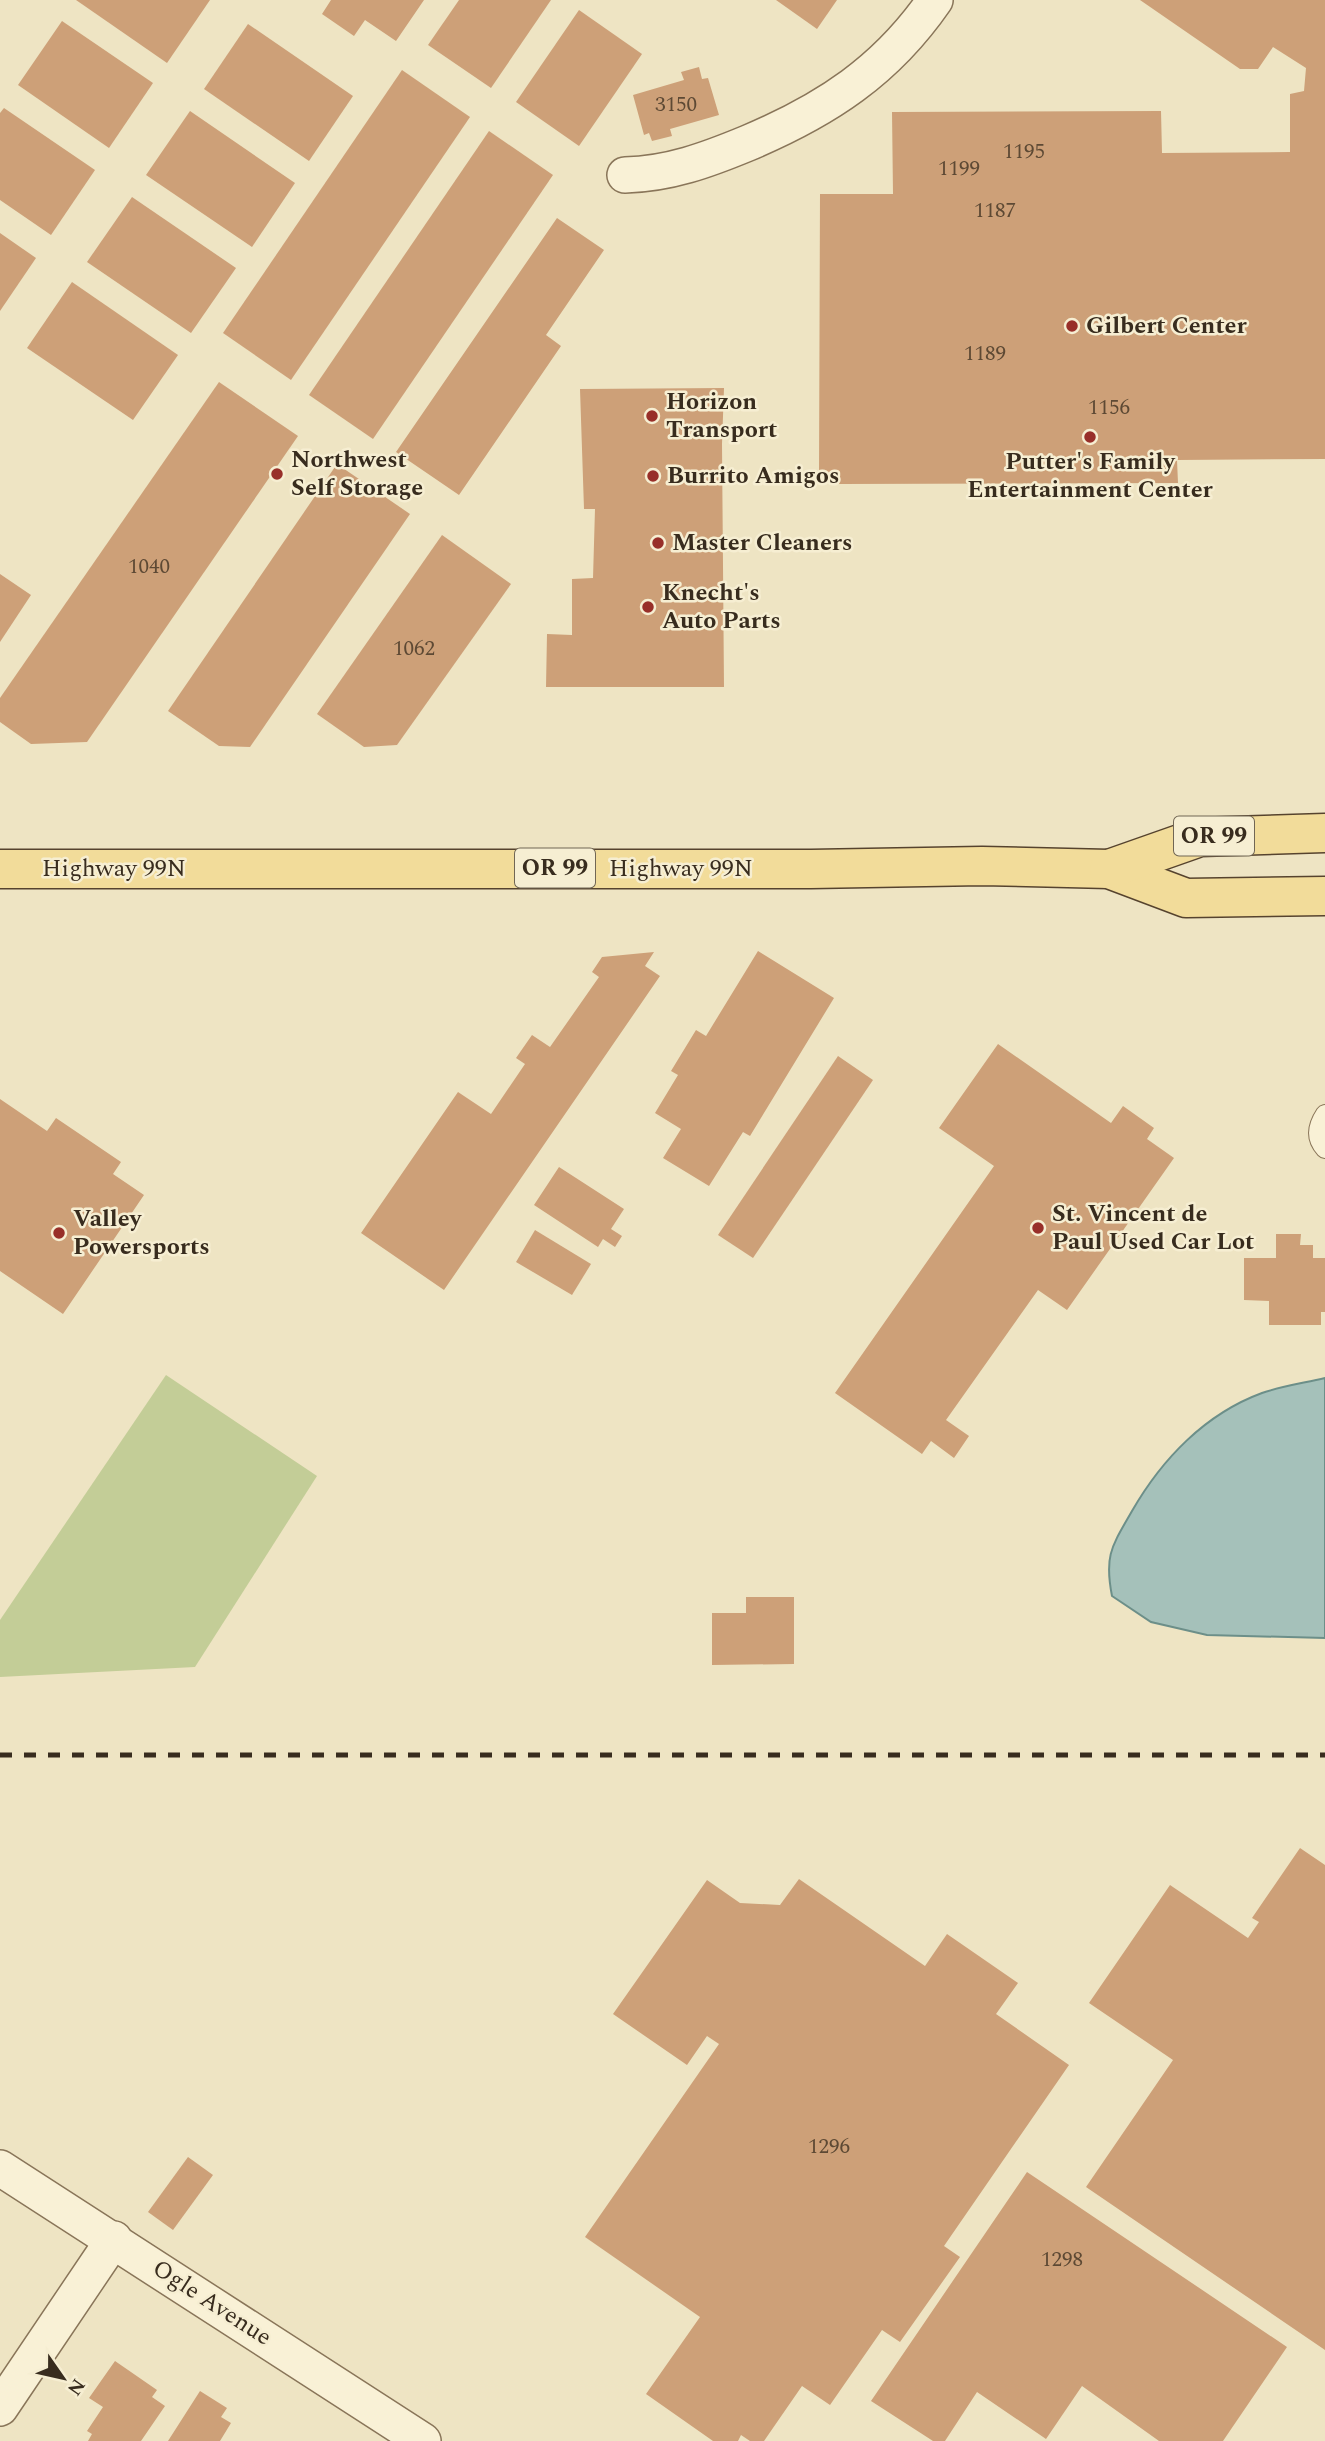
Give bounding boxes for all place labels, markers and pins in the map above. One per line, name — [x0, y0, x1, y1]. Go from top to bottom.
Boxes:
place label: Gilbert Center — [1086, 308, 1247, 344]
marker: Gilbert Center — [1064, 318, 1080, 334]
place label: Horizon Transport — [666, 384, 777, 448]
marker: Horizon Transport — [644, 408, 660, 424]
marker: Putter's Family Entertainment Center — [1082, 429, 1098, 445]
place label: Northwest Self Storage — [291, 442, 423, 506]
place label: Putter's Family Entertainment Center — [967, 444, 1214, 508]
place label: Burrito Amigos — [667, 458, 839, 494]
marker: Northwest Self Storage — [269, 466, 285, 482]
marker: Burrito Amigos — [645, 468, 661, 484]
place label: Master Cleaners — [672, 525, 852, 561]
marker: Master Cleaners — [650, 535, 666, 551]
place label: Knecht's Auto Parts — [662, 575, 781, 639]
marker: Knecht's Auto Parts — [640, 599, 656, 615]
place label: St. Vincent de Paul Used Car Lot — [1052, 1196, 1254, 1260]
place label: Valley Powersports — [73, 1201, 210, 1265]
marker: St. Vincent de Paul Used Car Lot — [1030, 1220, 1046, 1236]
marker: Valley Powersports — [51, 1225, 67, 1241]

